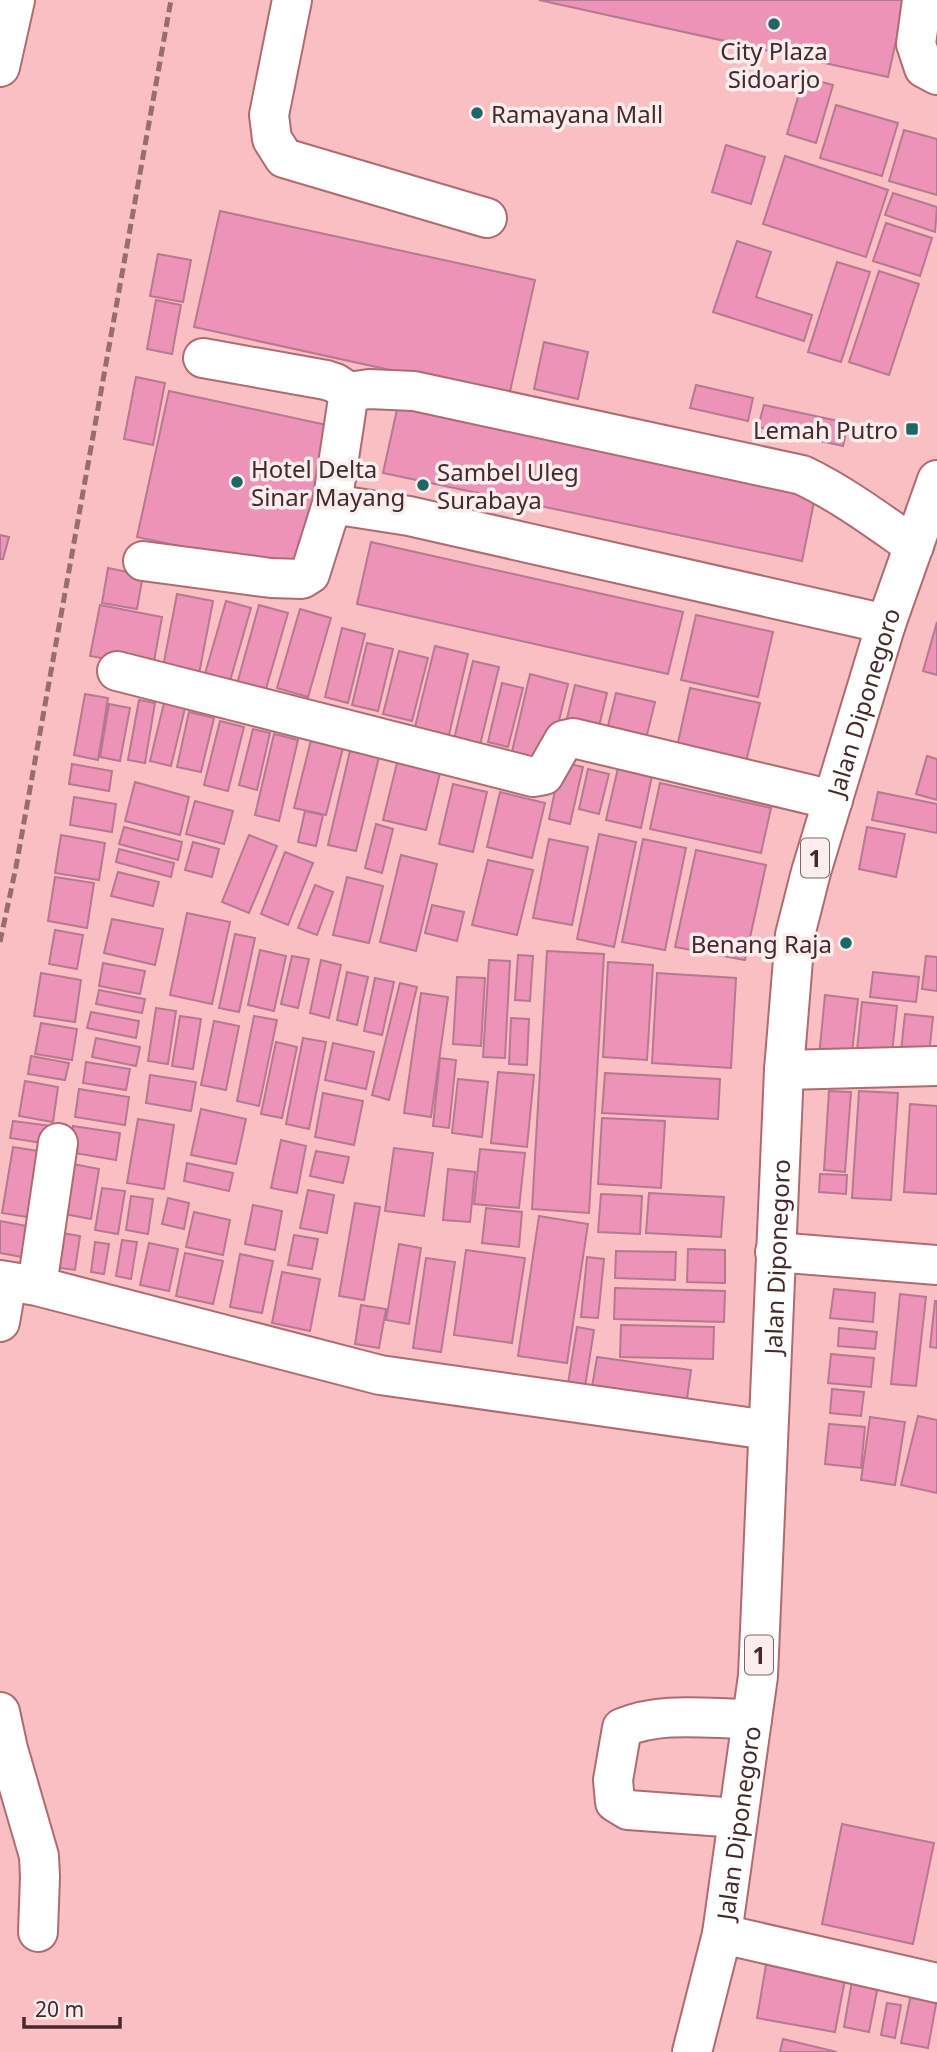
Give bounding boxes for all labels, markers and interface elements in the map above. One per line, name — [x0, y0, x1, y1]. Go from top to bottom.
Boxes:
marker: City Plaza Sidoarjo — [766, 16, 782, 32]
place label: City Plaza Sidoarjo — [720, 34, 828, 95]
place label: Ramayana Mall — [491, 97, 663, 130]
marker: Ramayana Mall — [469, 105, 485, 121]
place label: Lemah Putro — [753, 413, 898, 446]
marker: Lemah Putro — [904, 421, 920, 437]
place label: Hotel Delta Sinar Mayang — [251, 452, 405, 513]
place label: Sambel Uleg Surabaya — [437, 455, 579, 516]
marker: Hotel Delta Sinar Mayang — [229, 474, 245, 490]
marker: Sambel Uleg Surabaya — [415, 477, 431, 493]
street label: Jalan Diponegoro — [818, 603, 907, 802]
road number: 1 — [801, 838, 829, 878]
place label: Benang Raja — [691, 927, 832, 960]
marker: Benang Raja — [838, 935, 854, 951]
street label: Jalan Diponegoro — [755, 1158, 797, 1357]
road number: 1 — [745, 1636, 773, 1674]
street label: Jalan Diponegoro — [707, 1724, 767, 1924]
scale bar — [24, 1986, 121, 2030]
text: 20 m — [35, 1995, 84, 2023]

